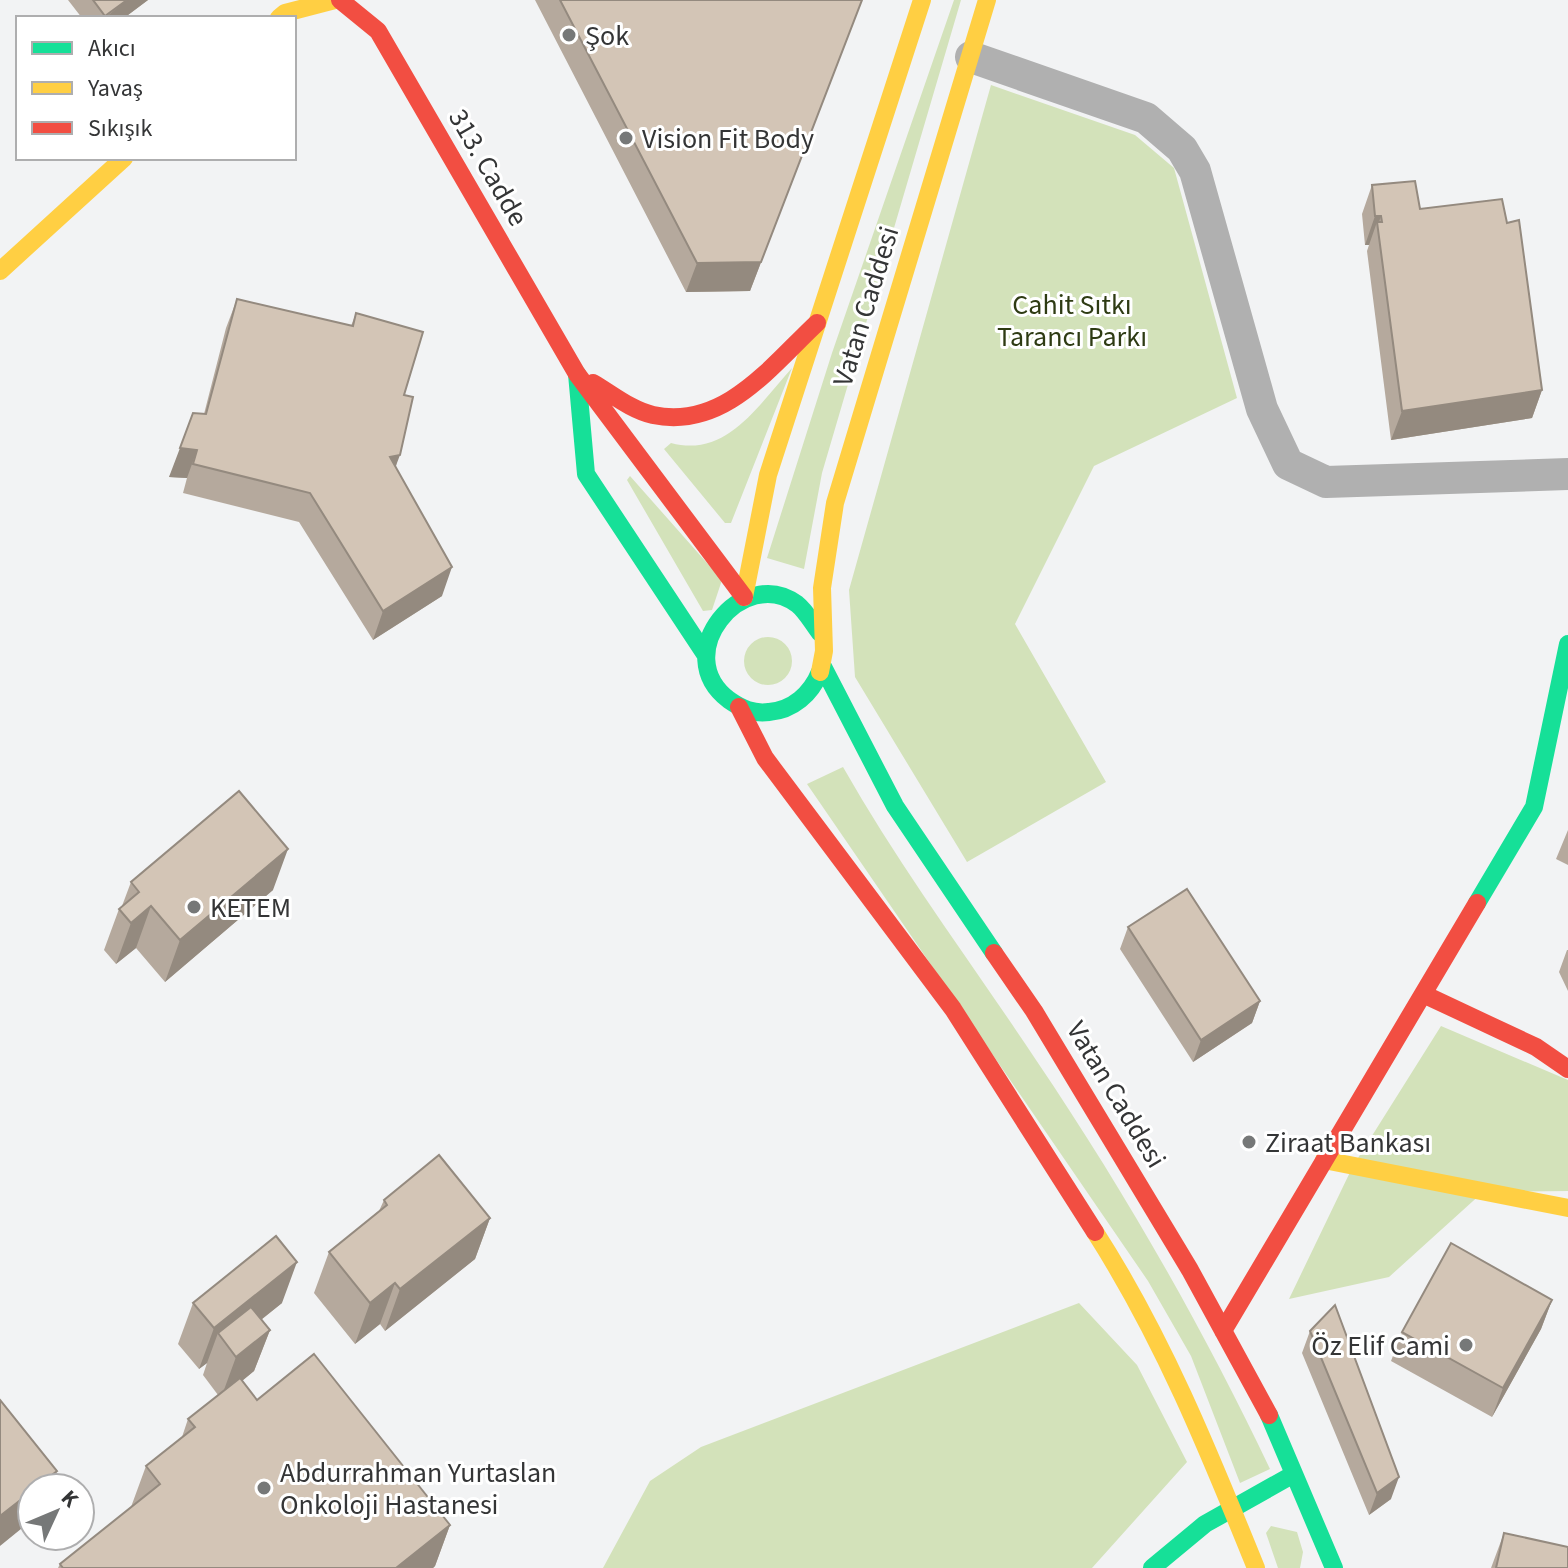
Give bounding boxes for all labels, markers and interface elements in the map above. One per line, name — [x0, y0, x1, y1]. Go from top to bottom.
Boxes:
legend — [16, 16, 296, 160]
place label: Şok — [585, 16, 629, 56]
marker: Şok — [560, 26, 578, 44]
text: Akıcı — [88, 31, 136, 66]
text: Yavaş — [87, 71, 143, 106]
street label: 313. Cadde — [438, 101, 538, 234]
text: Sıkışık — [88, 111, 153, 146]
place label: Vision Fit Body — [642, 119, 814, 159]
marker: Vision Fit Body — [617, 129, 635, 147]
street label: Vatan Caddesi — [823, 221, 909, 391]
park label: Cahit Sıtkı Tarancı Parkı — [997, 285, 1147, 357]
place label: KETEM — [210, 888, 291, 928]
marker: KETEM — [185, 898, 203, 916]
street label: Vatan Caddesi — [1056, 1013, 1176, 1176]
place label: Ziraat Bankası — [1265, 1123, 1431, 1163]
marker: Ziraat Bankası — [1240, 1133, 1258, 1151]
place label: Öz Elif Cami — [1311, 1326, 1450, 1366]
marker: Öz Elif Cami — [1457, 1336, 1475, 1354]
place label: Abdurrahman Yurtaslan Onkoloji Hastanesi — [280, 1453, 556, 1525]
north arrow — [16, 1472, 96, 1552]
marker: Abdurrahman Yurtaslan Onkoloji Hastanesi — [255, 1479, 273, 1497]
text: K — [53, 1483, 86, 1515]

